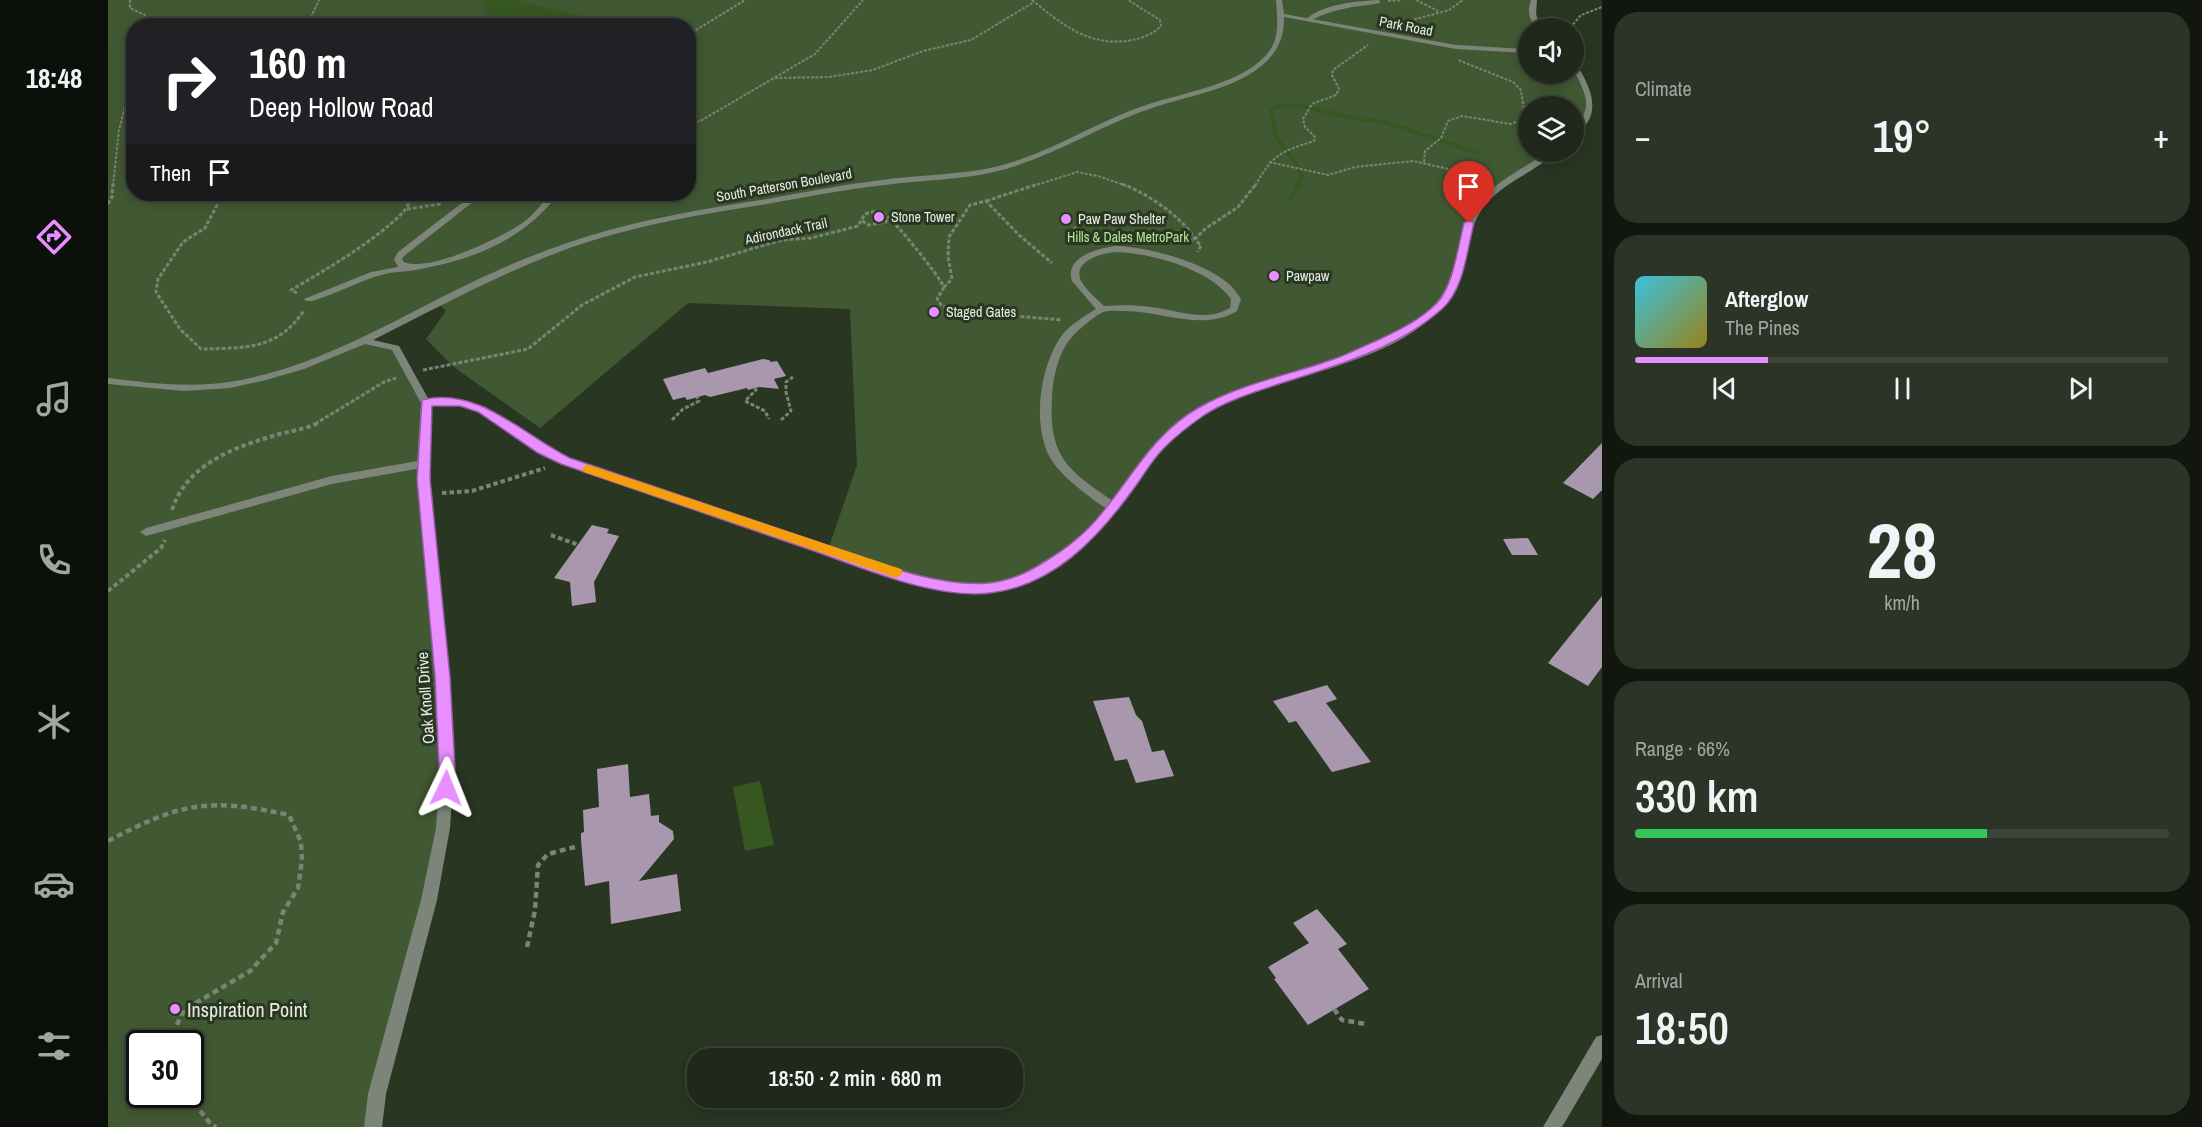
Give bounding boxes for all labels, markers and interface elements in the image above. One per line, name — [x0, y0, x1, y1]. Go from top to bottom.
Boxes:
street label: Park Road — [1378, 12, 1434, 40]
map controls — [1518, 18, 1584, 162]
button: sound — [1518, 18, 1584, 84]
text: 160 m — [249, 35, 347, 91]
icon: right — [150, 42, 228, 120]
text: 18:48 — [26, 60, 82, 96]
text: Climate — [1635, 75, 1692, 102]
text: Deep Hollow Road — [249, 89, 434, 125]
button: layers — [1518, 96, 1584, 162]
text: 19° — [1872, 105, 1932, 166]
text: − — [1635, 114, 1651, 158]
text: + — [2153, 114, 2169, 158]
icon: arrive — [203, 156, 236, 189]
text: Then — [150, 158, 191, 188]
pin — [1443, 161, 1494, 223]
street label: South Patterson Boulevard — [715, 164, 853, 206]
icon: arrive — [1452, 170, 1485, 203]
place label: Stone Tower — [891, 208, 955, 226]
marker: Stone Tower — [872, 210, 886, 224]
place label: Paw Paw Shelter — [1078, 210, 1166, 228]
marker: Paw Paw Shelter — [1059, 212, 1073, 226]
street label: Adirondack Trail — [742, 214, 829, 249]
icon: directions — [33, 216, 75, 258]
park label: Hills & Dales MetroPark — [1067, 228, 1189, 246]
place label: Pawpaw — [1286, 267, 1330, 285]
marker: Pawpaw — [1267, 269, 1281, 283]
text: Afterglow — [1725, 284, 1808, 314]
place label: Staged Gates — [946, 303, 1016, 321]
marker: Staged Gates — [927, 305, 941, 319]
text: The Pines — [1725, 314, 1800, 341]
icon: previous — [1708, 372, 1741, 405]
icon: pause — [1886, 372, 1919, 405]
icon: next — [2064, 372, 2097, 405]
icon: music — [33, 378, 75, 420]
text: 28 — [1866, 497, 1938, 602]
icon: phone — [33, 539, 75, 581]
text: km/h — [1884, 589, 1920, 616]
street label: Oak Knoll Drive — [411, 651, 439, 745]
icon: climate — [33, 701, 75, 743]
text: Range · 66% — [1635, 735, 1730, 762]
position arrow — [414, 756, 478, 820]
text: 330 km — [1635, 765, 1759, 826]
icon: car — [33, 863, 75, 905]
text: Arrival — [1635, 967, 1682, 994]
place label: Inspiration Point — [187, 996, 308, 1023]
text: 18:50 — [1635, 997, 1729, 1058]
marker: Inspiration Point — [168, 1002, 182, 1016]
icon: filters — [33, 1025, 75, 1067]
speed limit sign: 30 — [126, 1030, 204, 1108]
text: 18:50 · 2 min · 680 m — [768, 1063, 942, 1093]

